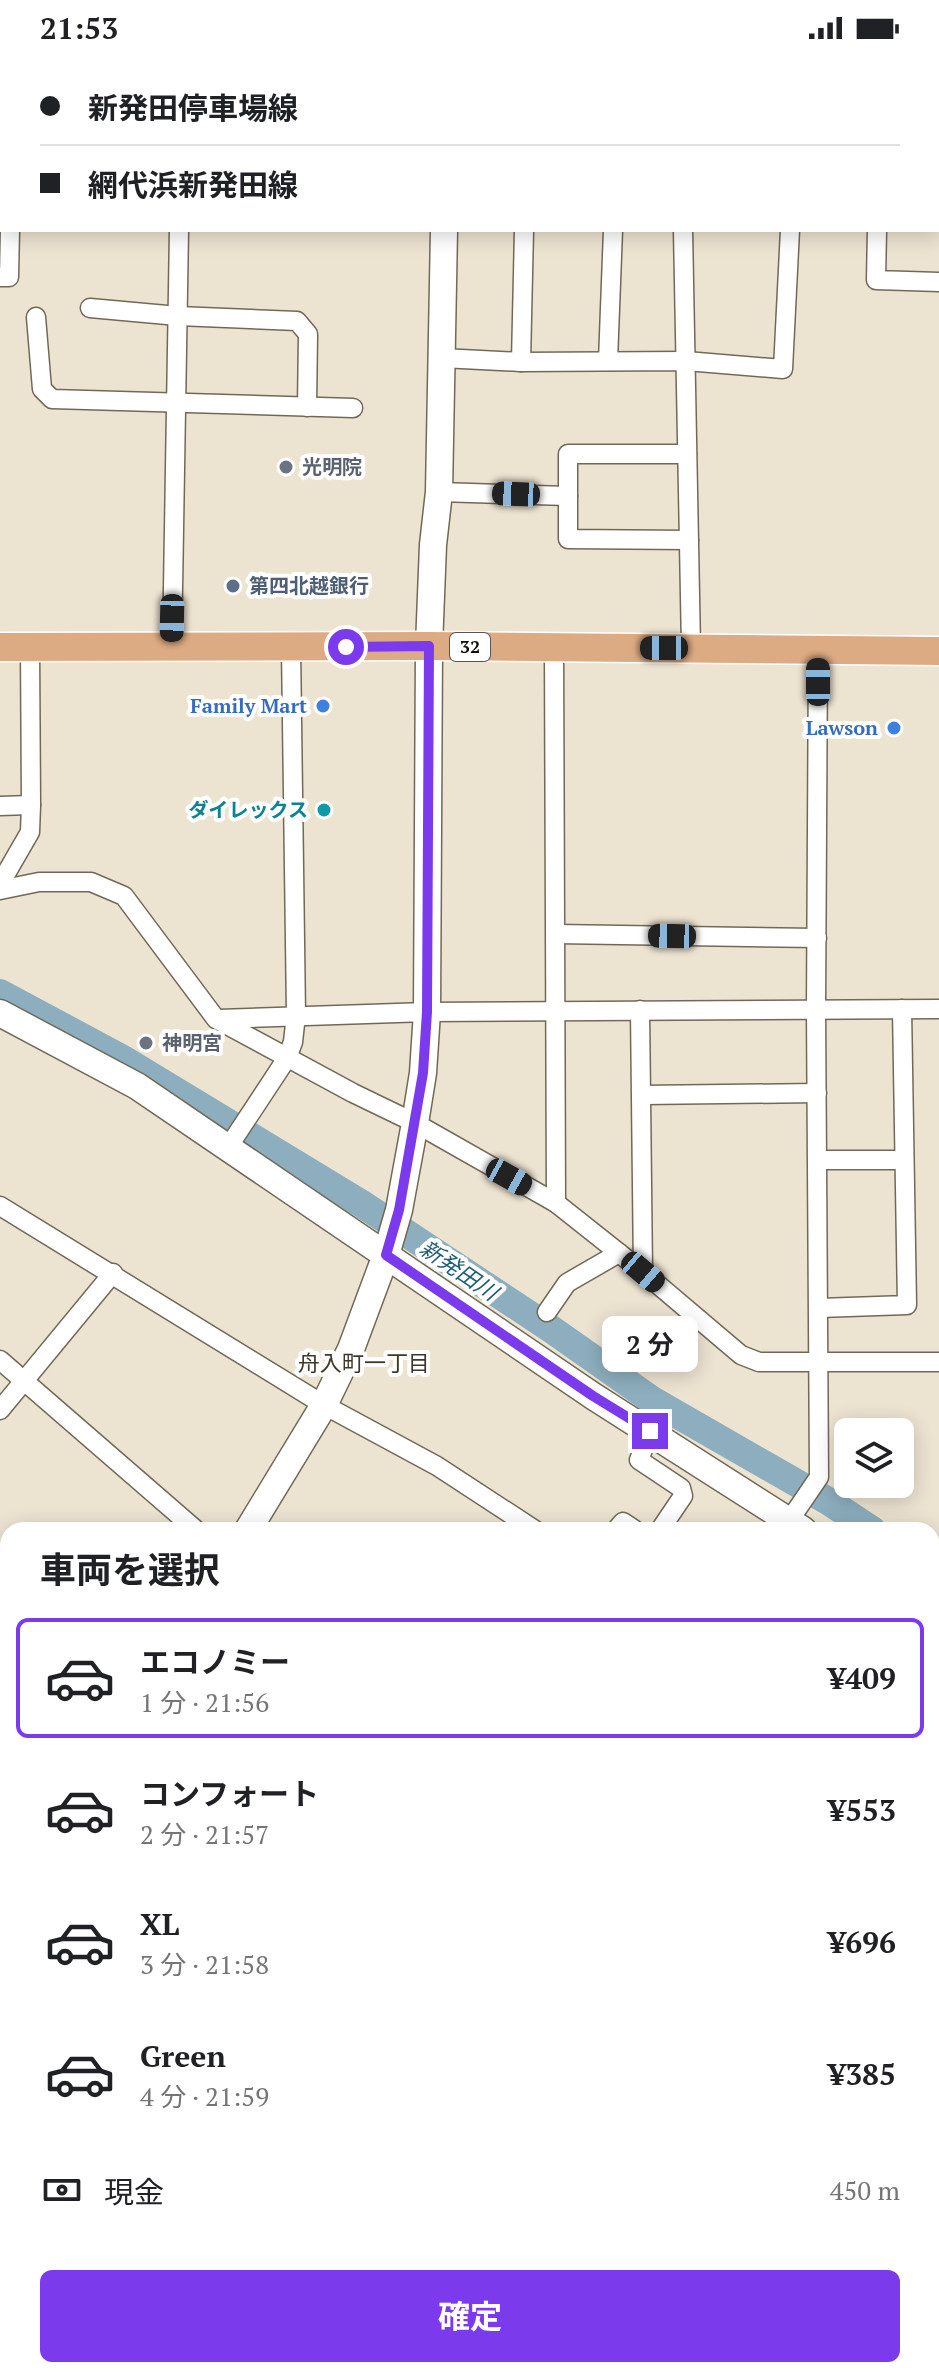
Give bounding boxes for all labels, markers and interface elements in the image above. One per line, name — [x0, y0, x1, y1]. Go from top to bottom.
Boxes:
text: 21:53 — [40, 8, 118, 48]
text: 新発田停車場線 — [88, 88, 298, 128]
text: 網代浜新発田線 — [88, 165, 298, 205]
place label: 光明院 — [302, 453, 362, 480]
marker: 光明院 — [277, 458, 295, 476]
car — [492, 481, 540, 507]
place label: 第四北越銀行 — [249, 572, 369, 599]
marker: 第四北越銀行 — [224, 577, 242, 595]
car — [160, 594, 184, 642]
route start — [328, 629, 364, 665]
road number: 32 — [450, 633, 490, 661]
car — [640, 636, 688, 660]
car — [806, 658, 830, 706]
place label: Family Mart — [190, 692, 307, 719]
marker: Family Mart — [314, 697, 332, 715]
place label: Lawson — [806, 714, 878, 741]
marker: Lawson — [885, 719, 903, 737]
place label: ダイレックス — [189, 796, 308, 823]
marker: ダイレックス — [315, 801, 333, 819]
car — [648, 924, 696, 948]
place label: 神明宮 — [162, 1029, 222, 1056]
marker: 神明宮 — [137, 1034, 155, 1052]
car — [482, 1155, 536, 1199]
water label: 新発田川 — [415, 1233, 506, 1307]
car — [617, 1247, 669, 1297]
callout: 2 分 — [602, 1315, 698, 1371]
text: 2 分 — [626, 1327, 674, 1361]
district label: 舟入町一丁目 — [298, 1348, 430, 1377]
route end — [632, 1413, 668, 1449]
map controls — [834, 1418, 914, 1498]
button: layers — [834, 1418, 914, 1498]
text: 車両を選択 — [40, 1546, 220, 1593]
icon: car — [44, 1642, 116, 1714]
text: エコノミー — [140, 1642, 290, 1682]
text: ¥409 — [828, 1658, 896, 1698]
text: 1 分 · 21:56 — [140, 1685, 269, 1719]
icon: car — [44, 1774, 116, 1846]
text: コンフォート — [140, 1774, 319, 1814]
text: ¥553 — [828, 1790, 896, 1830]
text: 2 分 · 21:57 — [140, 1817, 269, 1851]
text: XL — [140, 1904, 179, 1944]
icon: car — [44, 1906, 116, 1978]
text: ¥696 — [828, 1922, 896, 1962]
text: 3 分 · 21:58 — [140, 1947, 269, 1981]
text: Green — [140, 2036, 226, 2076]
icon: car — [44, 2038, 116, 2110]
text: ¥385 — [828, 2054, 896, 2094]
text: 4 分 · 21:59 — [140, 2079, 269, 2113]
icon: cash — [40, 2168, 84, 2212]
text: 現金 — [104, 2172, 164, 2212]
text: 450 m — [830, 2173, 900, 2207]
button: 確定 — [40, 2270, 900, 2362]

